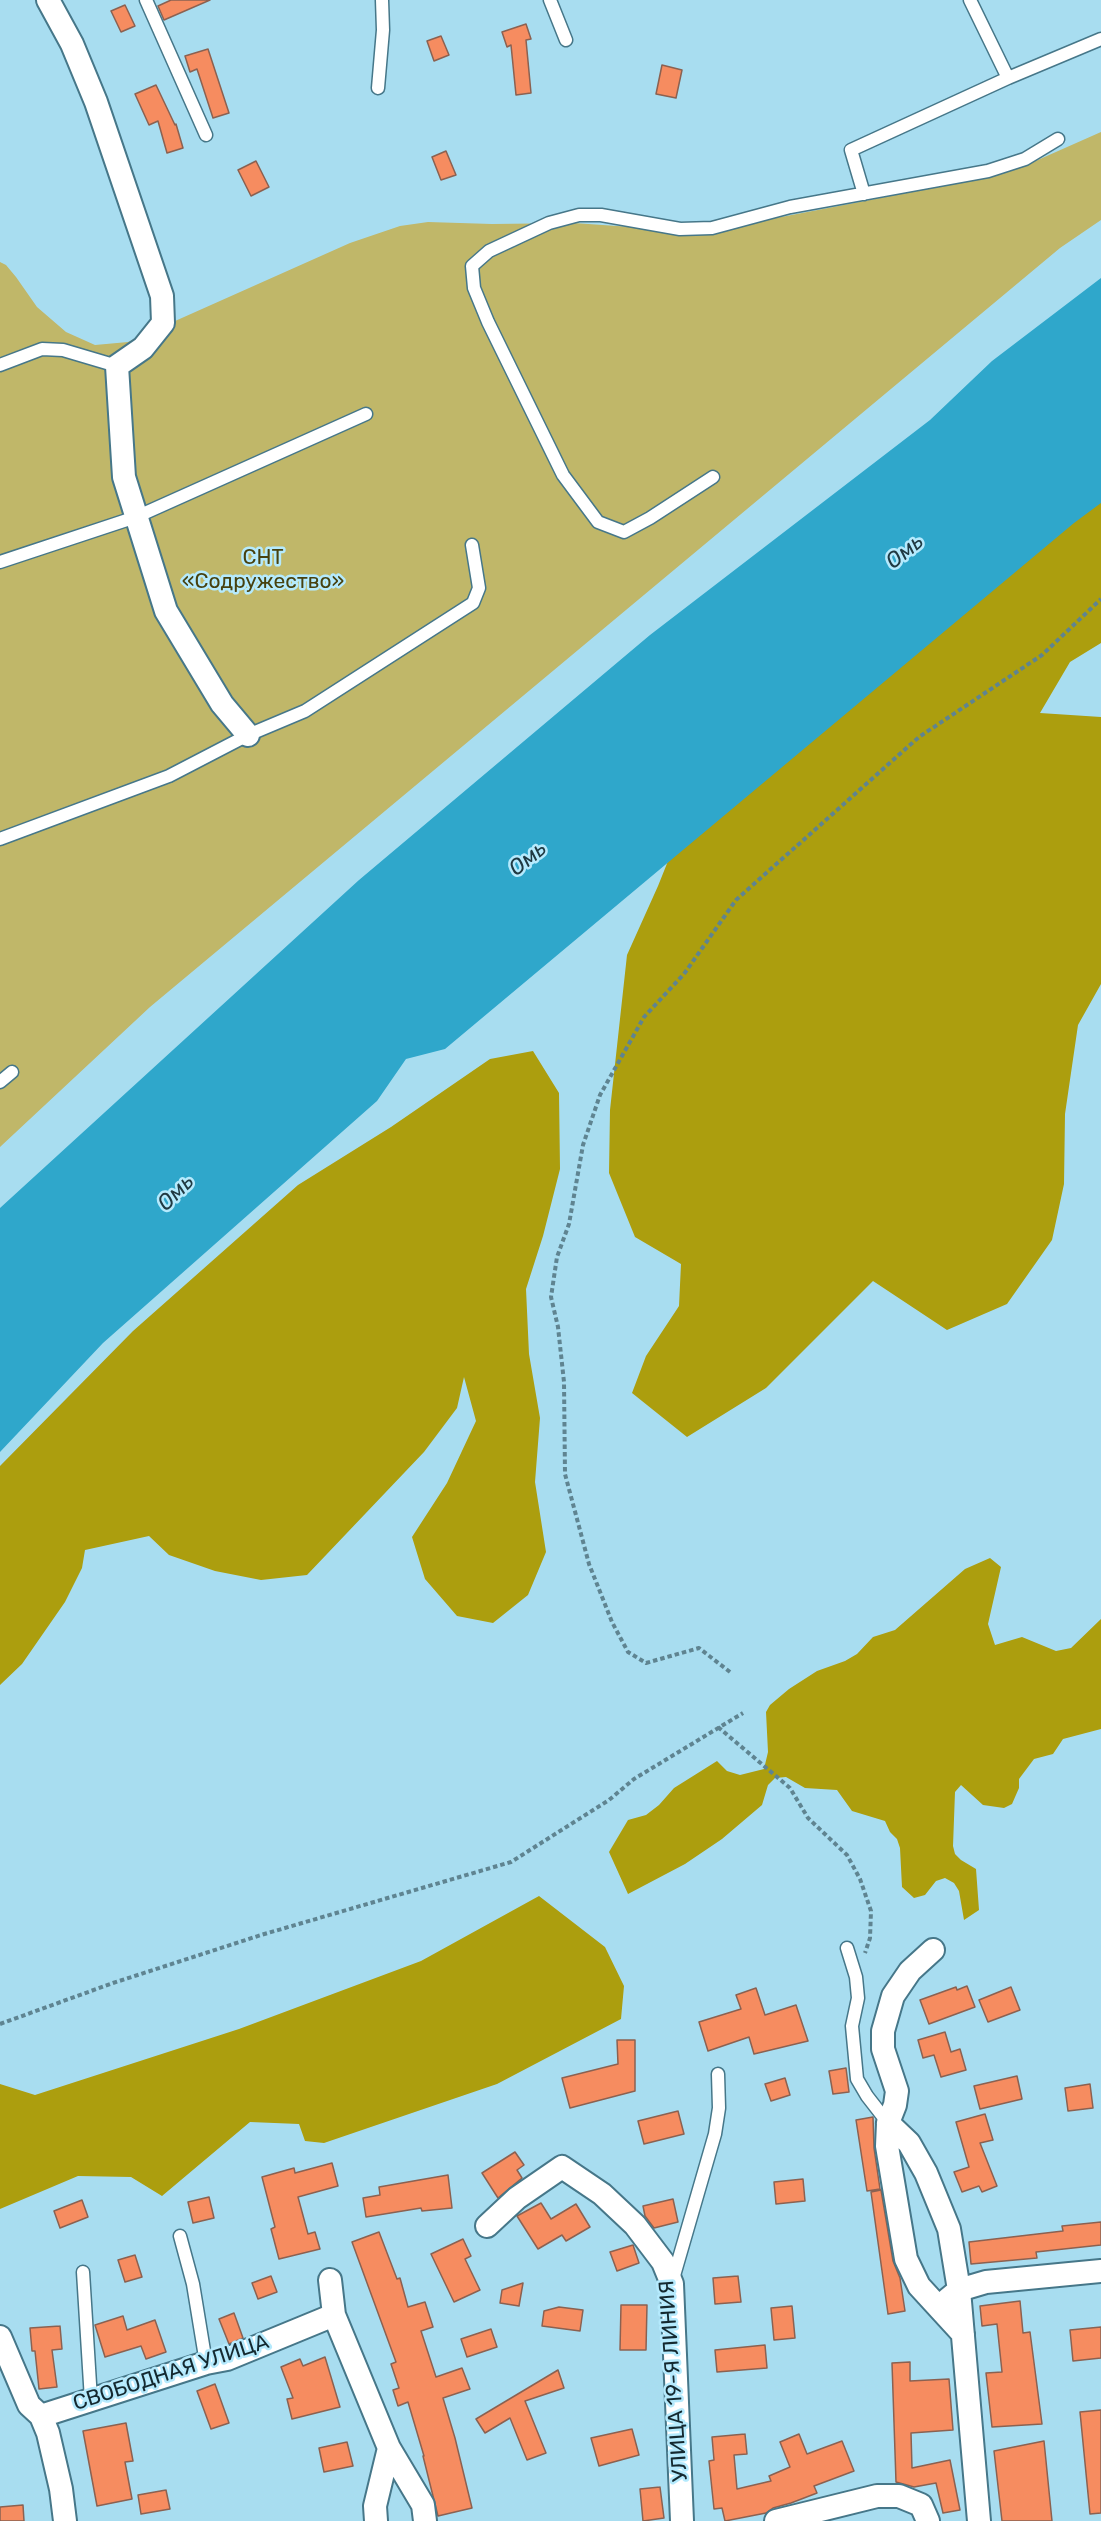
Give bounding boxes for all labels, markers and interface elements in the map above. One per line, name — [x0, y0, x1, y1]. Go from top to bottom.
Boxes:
water label: Омь — [881, 529, 929, 575]
park label: СНТ «Содружество» — [182, 545, 344, 595]
water label: Омь — [504, 836, 552, 882]
water label: Омь — [152, 1169, 200, 1217]
street label: УЛИЦА 19-Я ЛИНИЯ — [654, 2279, 694, 2483]
street label: СВОБОДНАЯ УЛИЦА — [70, 2329, 272, 2417]

